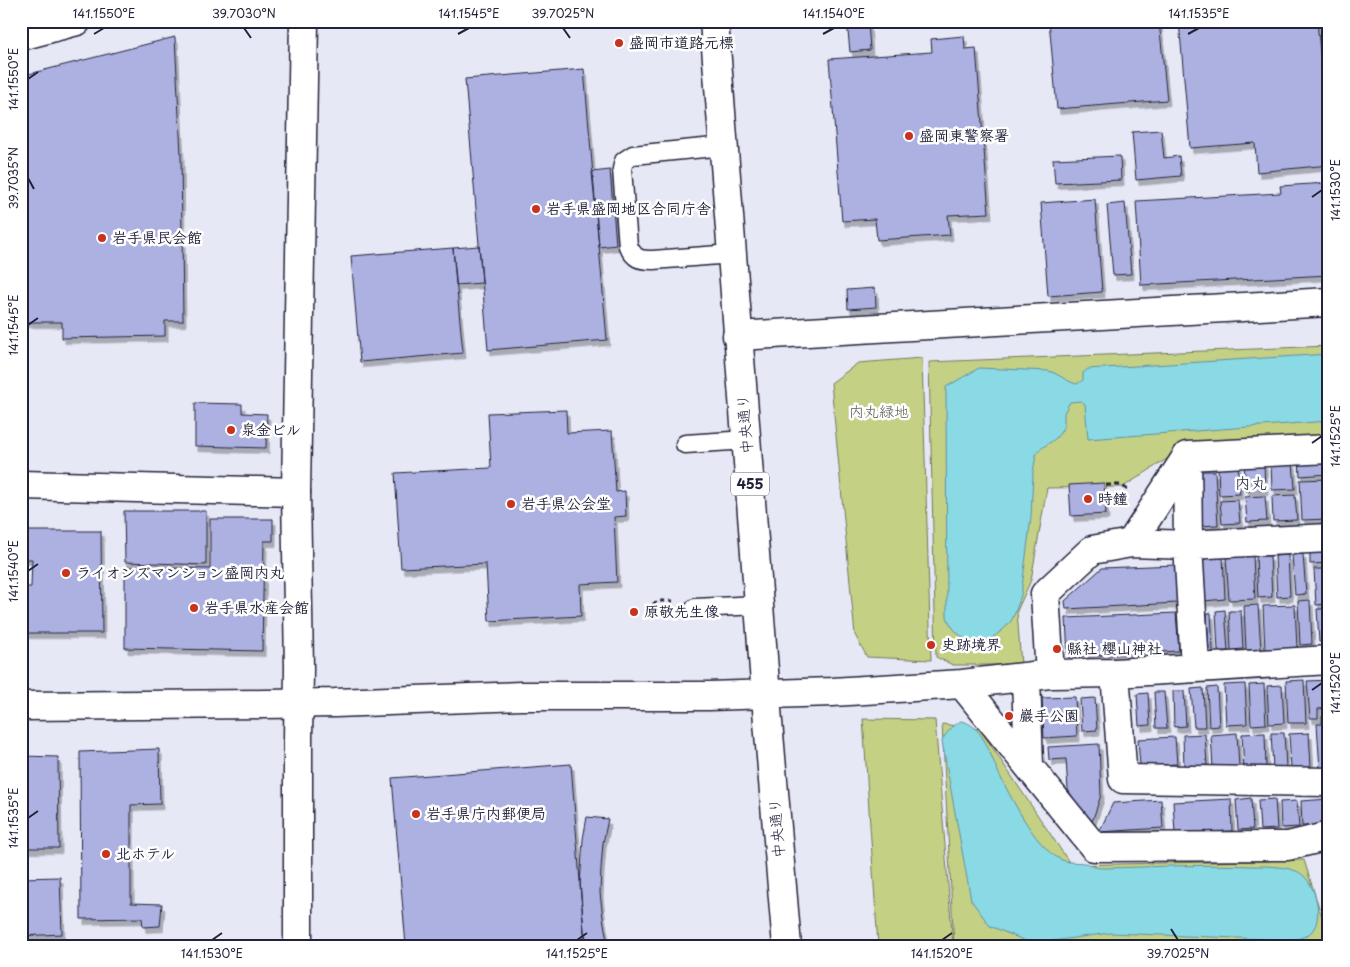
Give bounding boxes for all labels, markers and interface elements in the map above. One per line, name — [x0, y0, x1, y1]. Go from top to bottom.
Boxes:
text: 141.1550°E — [73, 4, 135, 22]
text: 39.7030°N — [212, 4, 276, 22]
text: 141.1545°E — [438, 4, 500, 22]
text: 39.7025°N — [531, 4, 595, 22]
text: 141.1540°E — [803, 4, 865, 22]
text: 141.1535°E — [1169, 4, 1229, 22]
place label: 盛岡市道路元標 — [629, 30, 734, 53]
marker: 盛岡市道路元標 — [613, 37, 625, 49]
text: 141.1550°E — [4, 48, 22, 110]
place label: 盛岡東警察署 — [919, 123, 1009, 146]
marker: 盛岡東警察署 — [903, 130, 915, 142]
text: 39.7035°N — [4, 147, 22, 209]
text: 141.1530°E — [1326, 159, 1344, 221]
place label: 岩手県盛岡地区合同庁舎 — [546, 196, 711, 219]
marker: 岩手県盛岡地区合同庁舎 — [530, 203, 542, 215]
place label: 岩手県民会館 — [112, 225, 202, 248]
marker: 岩手県民会館 — [96, 232, 108, 244]
text: 141.1545°E — [4, 294, 22, 356]
street label: 中央通り — [729, 393, 758, 455]
park label: 内丸緑地 — [849, 399, 909, 422]
text: 141.1525°E — [1326, 405, 1344, 467]
place label: 泉金ビル — [241, 417, 301, 440]
marker: 泉金ビル — [225, 424, 237, 436]
district label: 内丸 — [1235, 470, 1267, 494]
road number: 455 — [731, 472, 769, 496]
place label: 時鐘 — [1098, 486, 1128, 509]
place label: 岩手県公会堂 — [521, 491, 611, 514]
marker: 時鐘 — [1082, 493, 1094, 505]
marker: 岩手県公会堂 — [505, 498, 517, 510]
text: 141.1540°E — [4, 540, 22, 602]
place label: ライオンズマンション盛岡内丸 — [76, 560, 284, 583]
marker: ライオンズマンション盛岡内丸 — [60, 567, 72, 579]
place label: 岩手県水産会館 — [204, 595, 309, 618]
place label: 原敬先生像 — [644, 599, 719, 622]
marker: 岩手県水産会館 — [188, 602, 200, 614]
marker: 原敬先生像 — [628, 606, 640, 618]
place label: 史跡境界 — [941, 632, 1001, 655]
place label: 縣社 櫻山神社 — [1067, 636, 1162, 659]
marker: 史跡境界 — [925, 639, 937, 651]
marker: 縣社 櫻山神社 — [1051, 643, 1063, 655]
text: 141.1520°E — [1326, 652, 1344, 714]
place label: 巖手公園 — [1019, 703, 1079, 726]
marker: 巖手公園 — [1003, 710, 1015, 722]
text: 141.1535°E — [4, 788, 22, 848]
street label: 中央通り — [761, 797, 790, 859]
place label: 岩手県庁内郵便局 — [426, 801, 546, 824]
marker: 岩手県庁内郵便局 — [410, 808, 422, 820]
place label: 北ホテル — [116, 841, 175, 864]
marker: 北ホテル — [100, 848, 112, 860]
text: 141.1530°E — [181, 944, 243, 962]
text: 141.1525°E — [546, 944, 608, 962]
text: 141.1520°E — [911, 944, 973, 962]
text: 39.7025°N — [1146, 944, 1210, 962]

